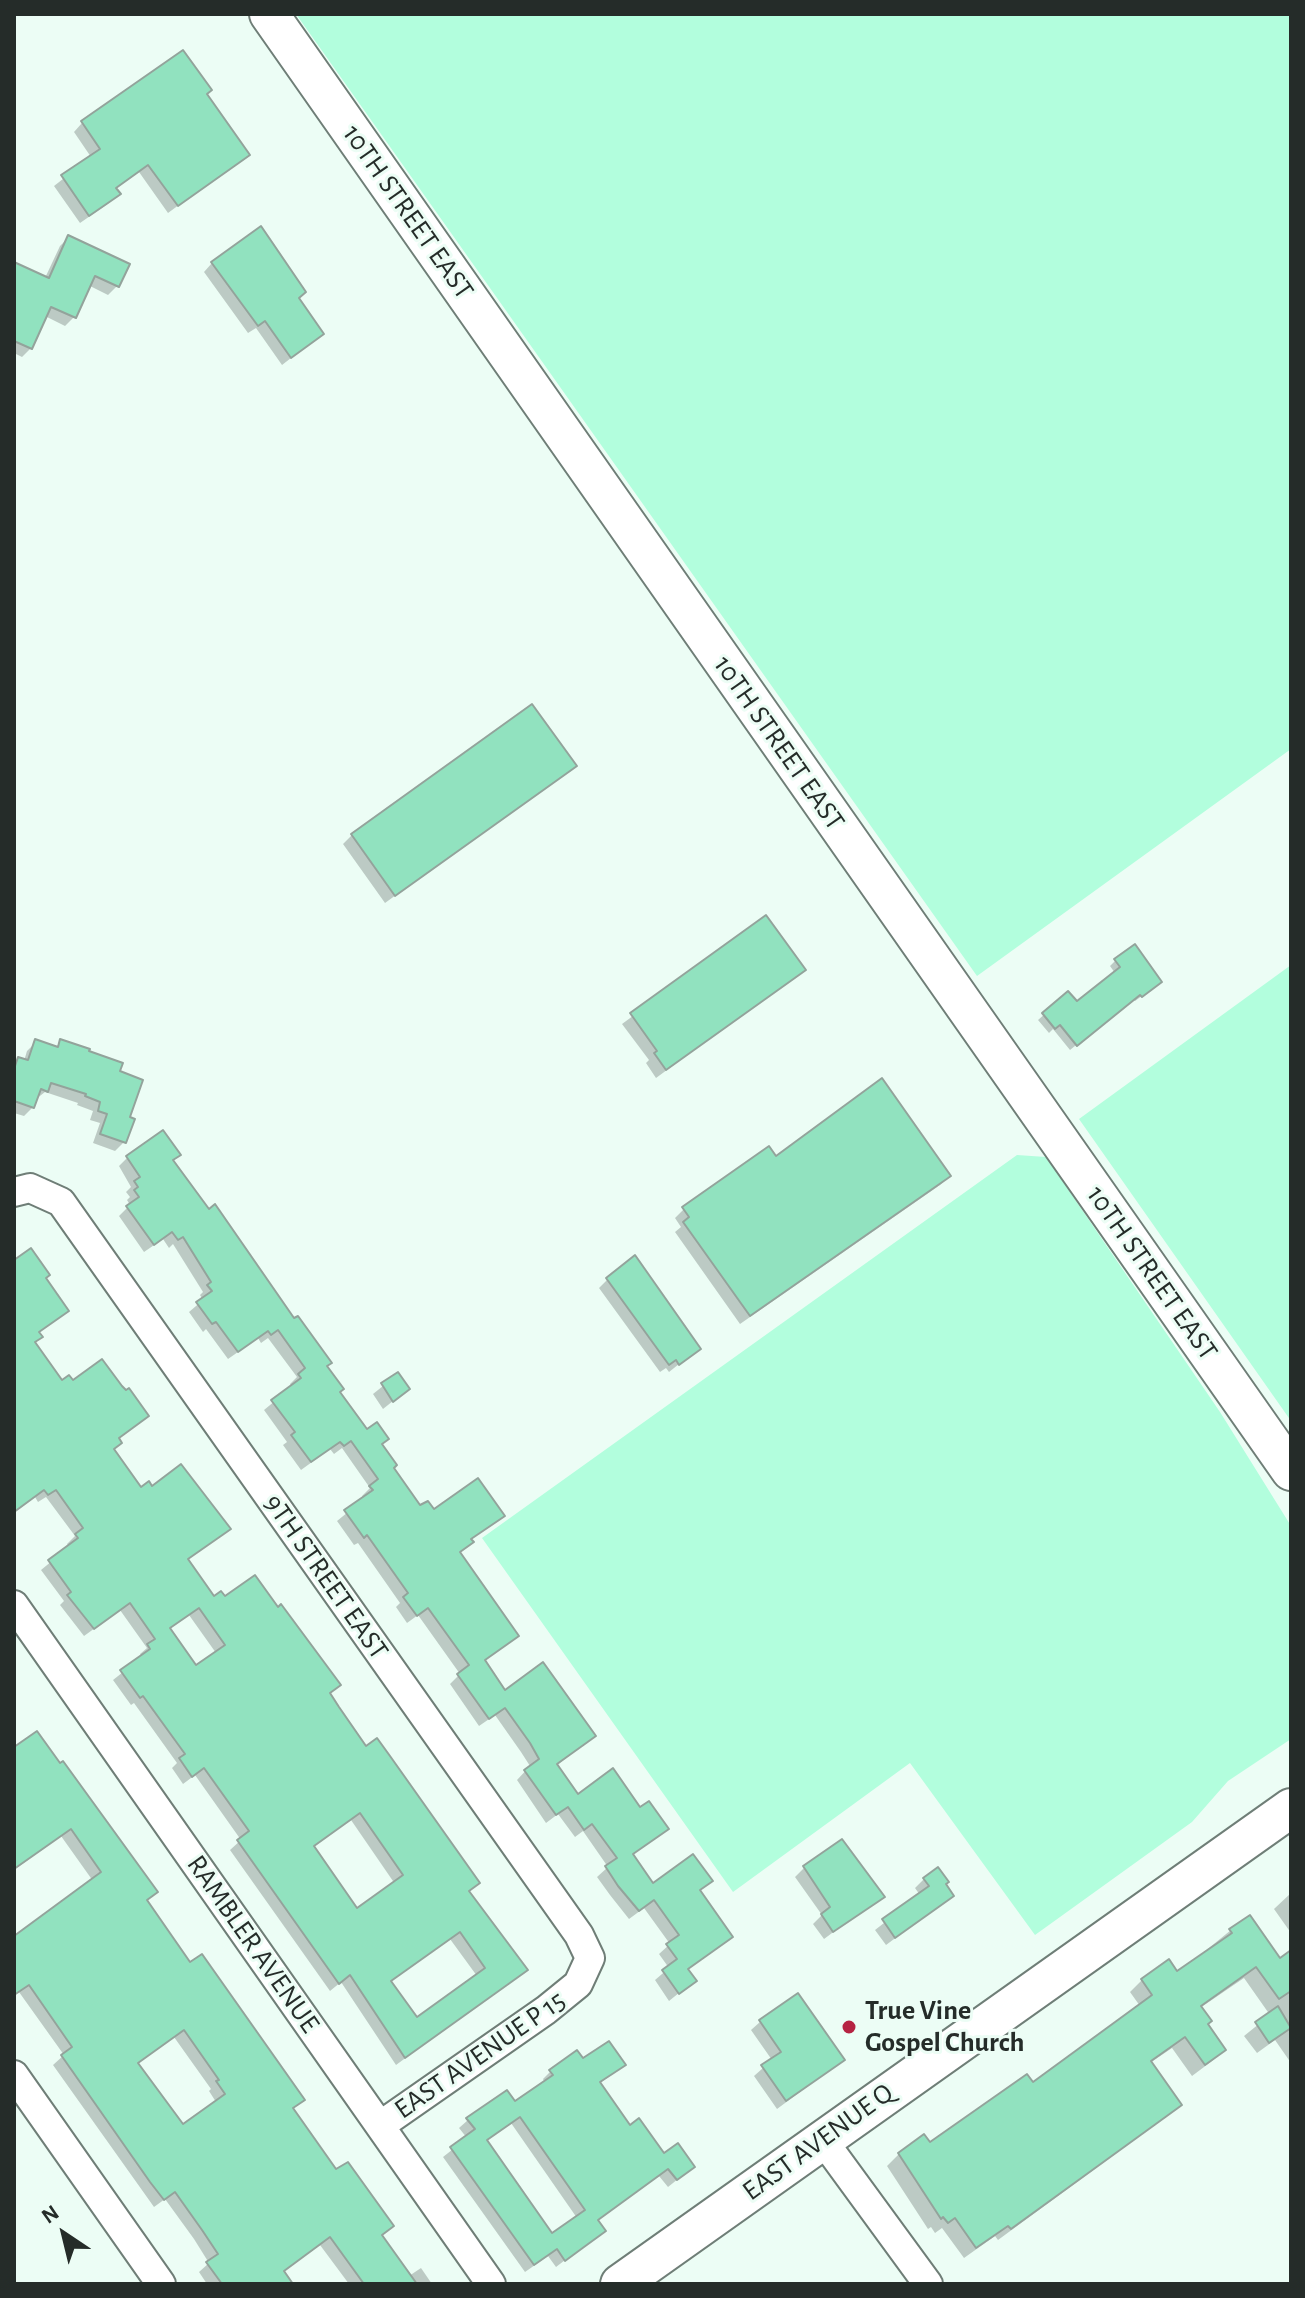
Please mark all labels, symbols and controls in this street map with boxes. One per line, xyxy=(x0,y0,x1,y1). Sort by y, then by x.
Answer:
street label: 10TH STREET EAST xyxy=(335,118,481,306)
street label: 10TH STREET EAST xyxy=(706,649,852,837)
street label: 10TH STREET EAST xyxy=(1079,1179,1225,1367)
street label: 9TH STREET EAST xyxy=(257,1488,395,1666)
street label: RAMBLER AVENUE xyxy=(179,1849,327,2039)
street label: EAST AVENUE P 15 xyxy=(388,1984,572,2126)
place label: True Vine Gospel Church xyxy=(865,1994,1024,2060)
marker: True Vine Gospel Church xyxy=(840,2018,858,2036)
street label: EAST AVENUE Q xyxy=(736,2076,900,2208)
north arrow xyxy=(24,2194,104,2274)
text: N xyxy=(38,2201,63,2228)

